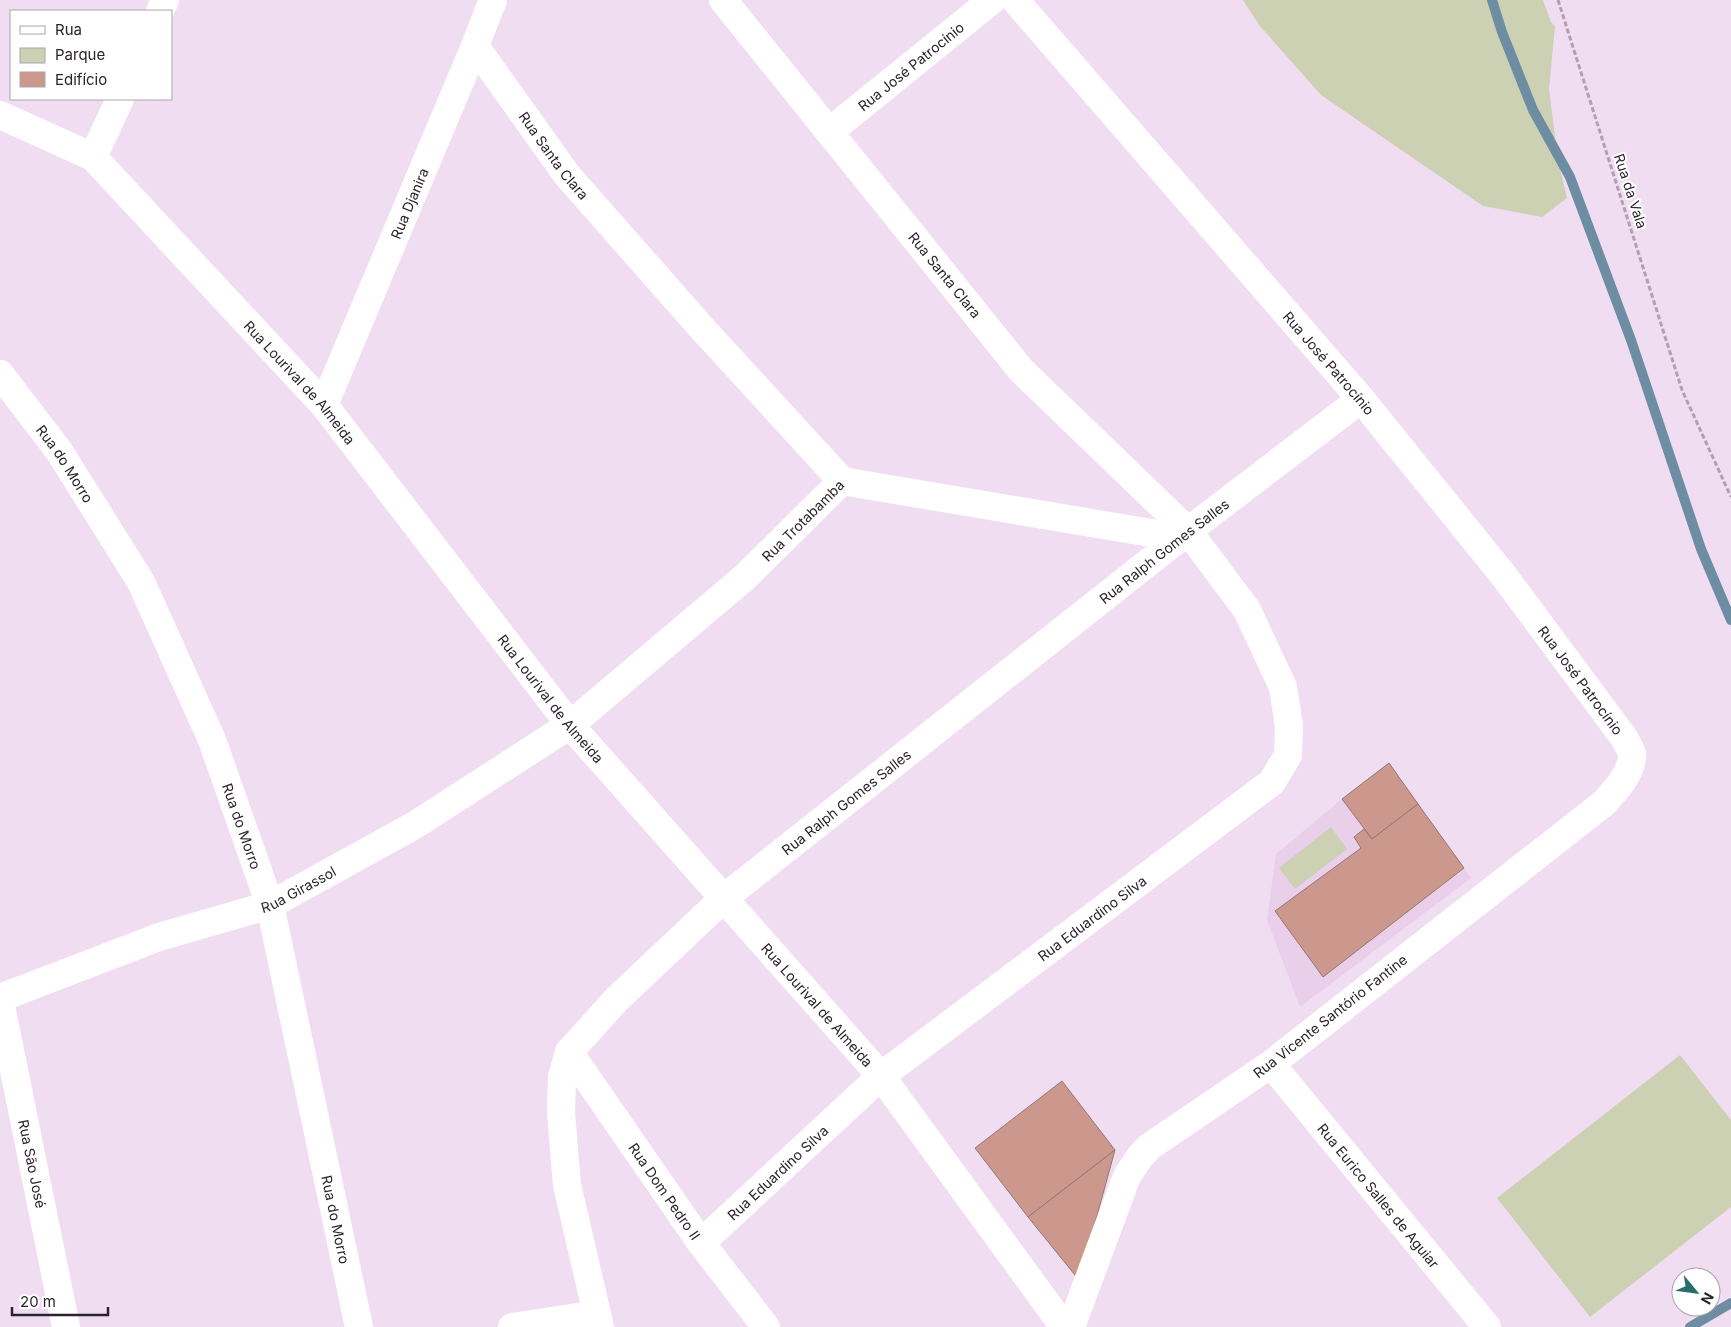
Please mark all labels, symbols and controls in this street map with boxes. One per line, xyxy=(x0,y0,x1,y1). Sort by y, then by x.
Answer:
legend xyxy=(10,10,172,100)
street label: Rua José Patrocínio xyxy=(854,18,967,114)
text: Rua xyxy=(55,20,82,39)
text: Parque xyxy=(55,45,105,64)
text: Edifício xyxy=(55,70,107,89)
street label: Rua Santa Clara xyxy=(516,108,593,203)
street label: Rua da Vala xyxy=(1611,152,1651,230)
street label: Rua Djanira xyxy=(386,165,431,241)
street label: Rua Santa Clara xyxy=(905,229,985,321)
street label: Rua José Patrocínio xyxy=(1280,307,1379,418)
street label: Rua Lourival de Almeida xyxy=(241,317,359,447)
street label: Rua do Morro xyxy=(33,421,98,506)
street label: Rua Trotabamba xyxy=(758,476,847,564)
street label: Rua Ralph Gomes Salles xyxy=(1095,495,1232,607)
street label: Rua José Patrocínio xyxy=(1535,622,1627,738)
street label: Rua Lourival de Almeida xyxy=(495,631,608,766)
street label: Rua Ralph Gomes Salles xyxy=(778,745,914,858)
street label: Rua do Morro xyxy=(219,781,265,871)
street label: Rua Girassol xyxy=(259,862,338,916)
street label: Rua Eduardino Silva xyxy=(1034,871,1149,964)
street label: Rua Lourival de Almeida xyxy=(758,939,877,1070)
street label: Rua Vicente Santório Fantine xyxy=(1250,951,1410,1081)
street label: Rua São José xyxy=(16,1118,50,1210)
street label: Rua Eurico Salles de Aguiar xyxy=(1315,1120,1443,1271)
street label: Rua Eduardino Silva xyxy=(723,1121,831,1223)
street label: Rua Dom Pedro II xyxy=(626,1139,705,1243)
street label: Rua do Morro xyxy=(319,1174,354,1265)
north arrow xyxy=(1671,1267,1721,1317)
scale bar xyxy=(12,1284,109,1316)
text: N xyxy=(1698,1290,1718,1307)
text: 20 m xyxy=(20,1292,56,1311)

